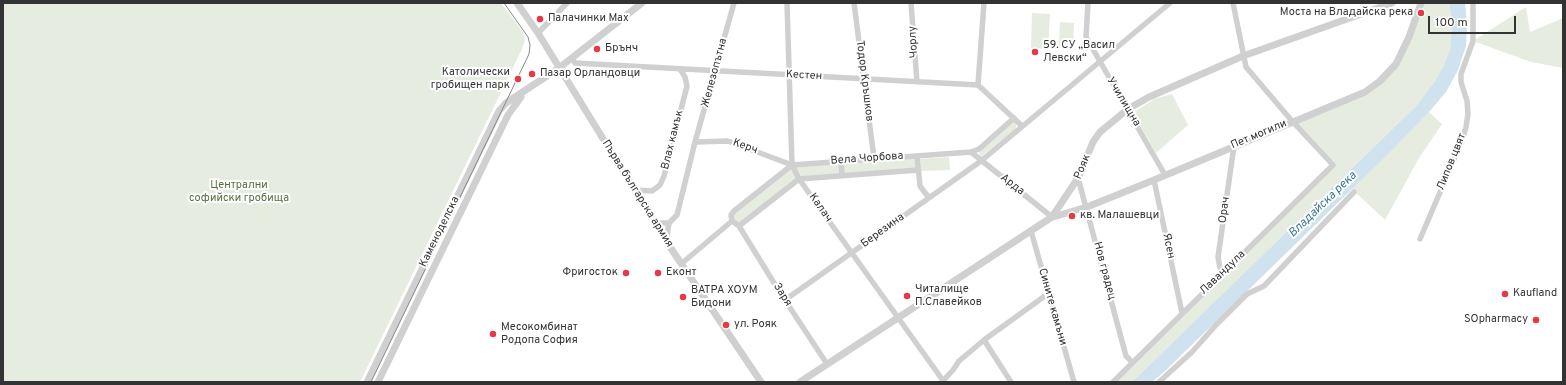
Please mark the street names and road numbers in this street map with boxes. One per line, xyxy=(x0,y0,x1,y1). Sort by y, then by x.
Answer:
street label: Чорлу xyxy=(906,25,922,59)
street label: Железопътна xyxy=(699,37,731,109)
street label: Тодор Кръшков xyxy=(852,40,876,122)
street label: Кестен xyxy=(786,68,822,84)
street label: Училищна xyxy=(1103,75,1143,129)
street label: Влах камък xyxy=(659,109,687,171)
street label: Пет могили xyxy=(1229,117,1289,153)
street label: Липов цвят xyxy=(1435,131,1469,193)
street label: Керч xyxy=(731,136,759,158)
street label: Първа българска армия xyxy=(598,138,676,250)
street label: Вела Чорбова xyxy=(830,150,904,168)
street label: Рояк xyxy=(1072,153,1094,181)
street label: Арда xyxy=(997,172,1027,198)
street label: Калач xyxy=(805,191,835,225)
street label: Каменоделска xyxy=(417,195,463,269)
street label: Орач xyxy=(1217,196,1233,224)
street label: Березина xyxy=(859,211,907,251)
street label: Ясен xyxy=(1159,232,1177,260)
street label: Нов градец xyxy=(1090,240,1118,302)
street label: Лавандула xyxy=(1197,248,1249,298)
street label: Сините камъни xyxy=(1035,267,1069,347)
street label: Заря xyxy=(770,281,794,309)

